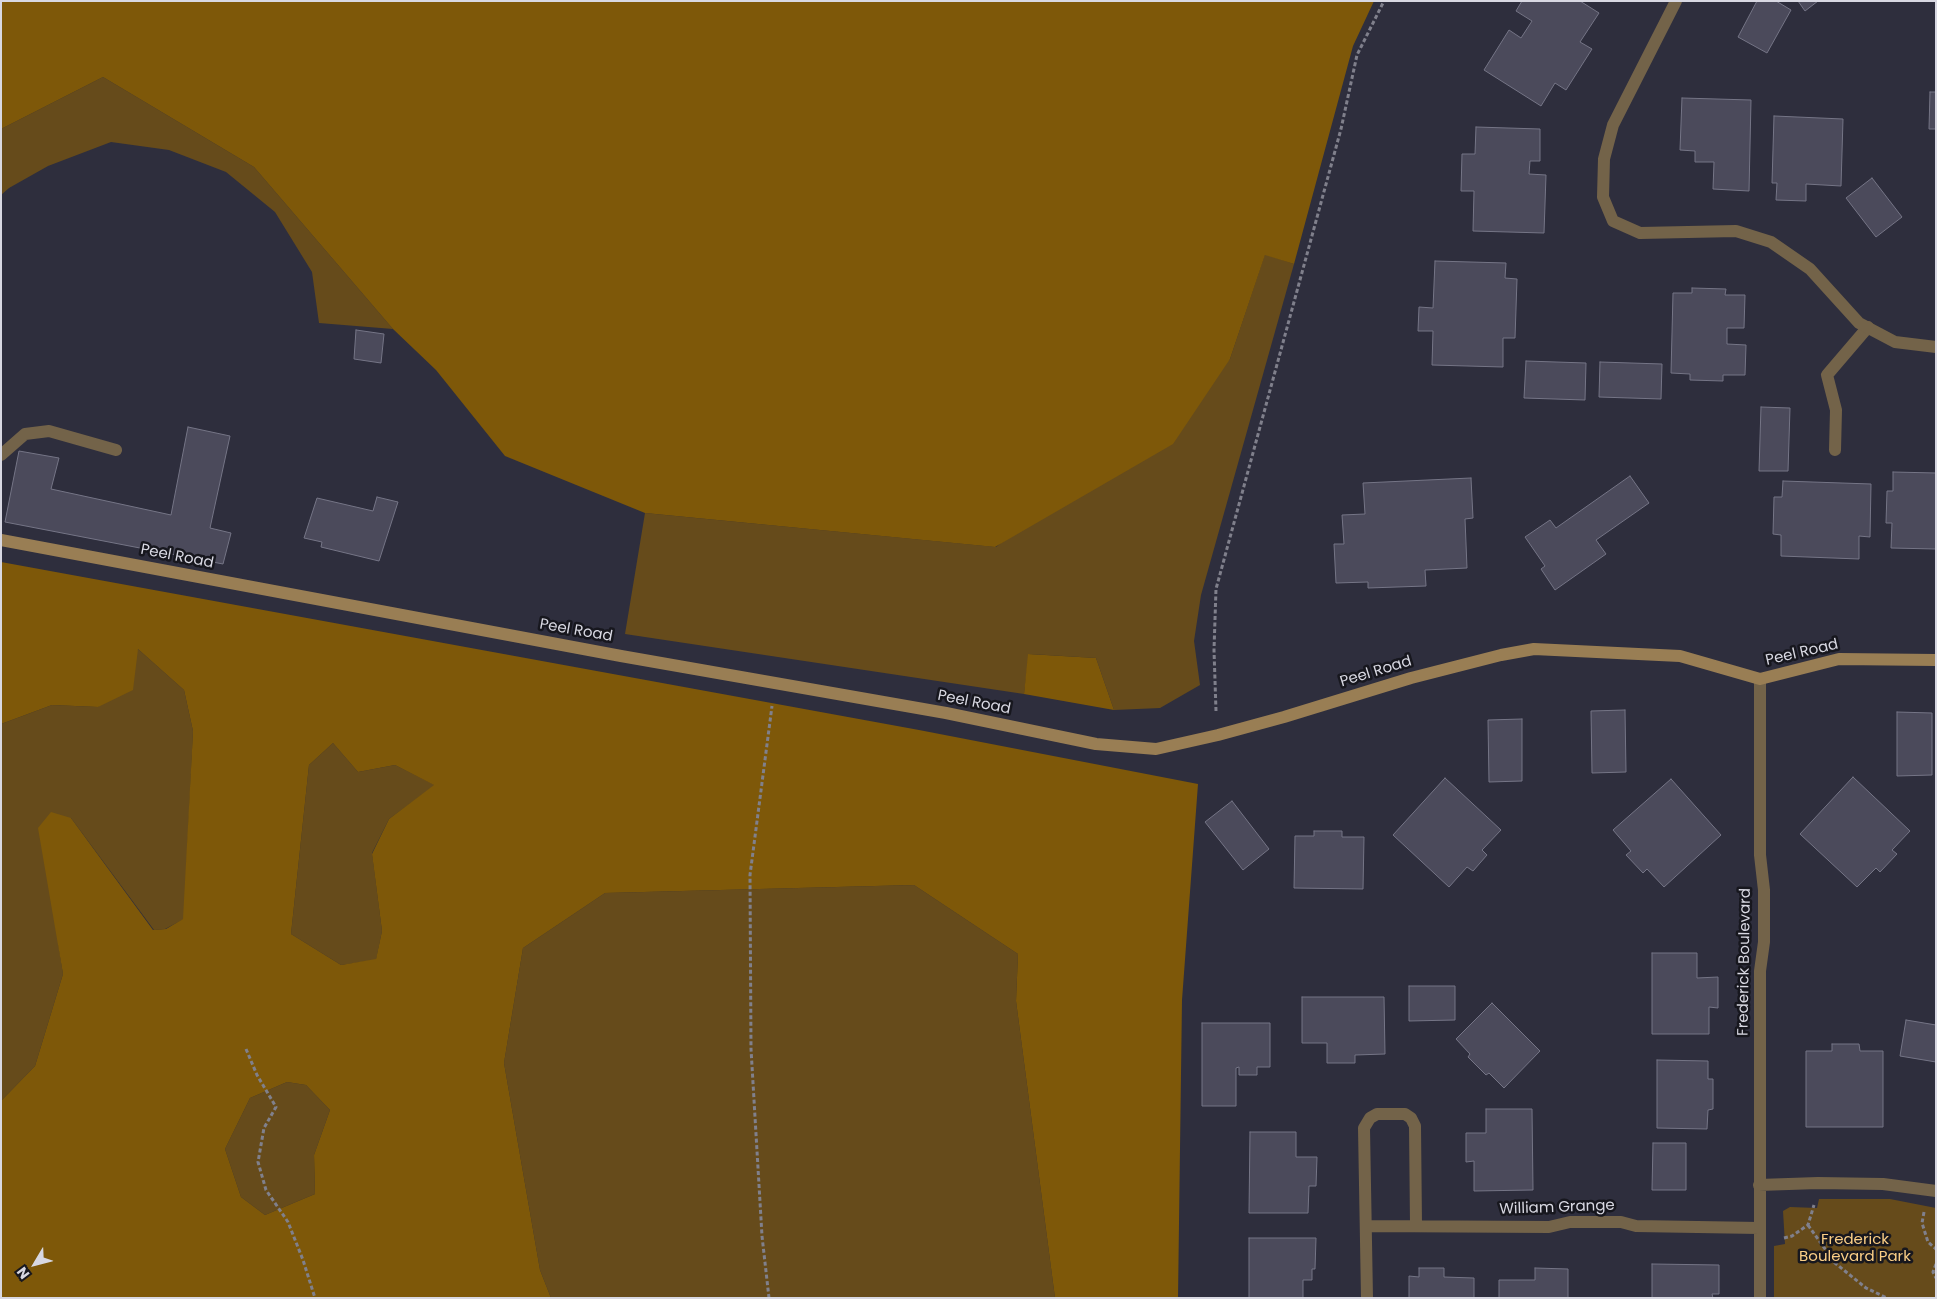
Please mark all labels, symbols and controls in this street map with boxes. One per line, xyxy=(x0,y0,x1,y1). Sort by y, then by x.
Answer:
street label: Peel Road xyxy=(139,541,215,573)
street label: Peel Road xyxy=(538,616,614,646)
street label: Peel Road xyxy=(1764,636,1840,670)
street label: Peel Road xyxy=(1338,653,1414,691)
street label: Peel Road xyxy=(936,687,1012,719)
street label: Frederick Boulevard xyxy=(1735,888,1755,1036)
street label: William Grange xyxy=(1499,1197,1615,1219)
park label: Frederick Boulevard Park xyxy=(1799,1231,1911,1266)
north arrow xyxy=(10,1239,60,1289)
text: N xyxy=(12,1263,34,1283)

